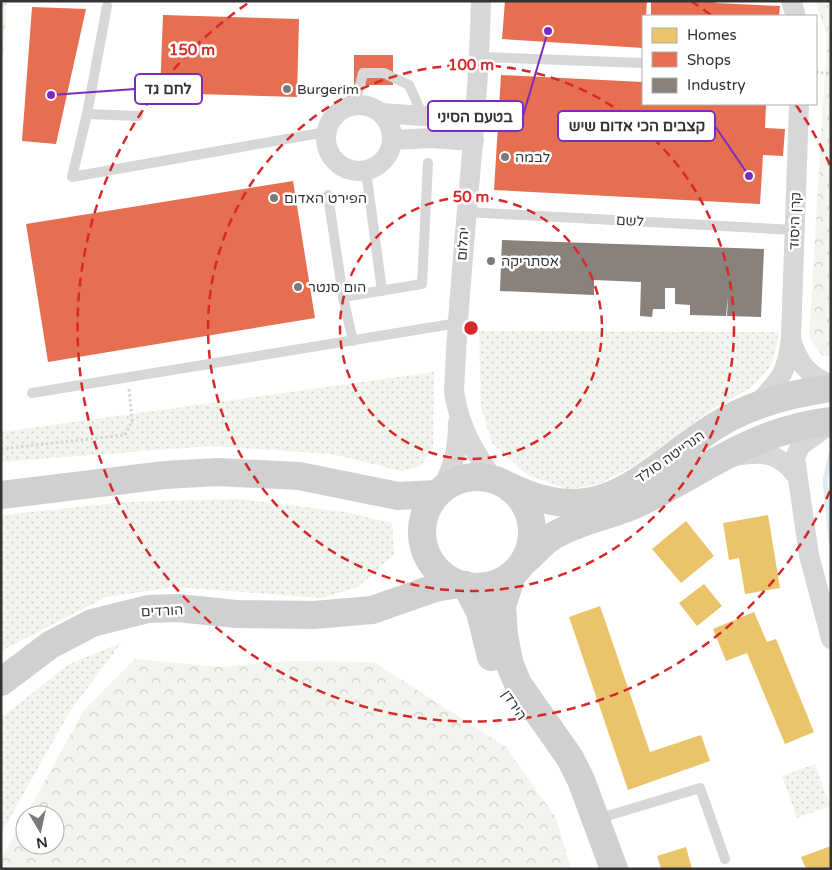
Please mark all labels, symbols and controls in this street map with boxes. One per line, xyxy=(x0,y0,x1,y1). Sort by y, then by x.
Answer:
legend xyxy=(642,15,817,105)
text: Homes xyxy=(687,26,737,44)
text: 150 m xyxy=(169,41,215,59)
text: Shops xyxy=(687,51,731,69)
text: 100 m xyxy=(448,56,494,74)
callout: לחם גד xyxy=(135,74,202,104)
text: Industry xyxy=(687,76,746,94)
text: לחם גד xyxy=(144,80,192,98)
place label: Burgerim xyxy=(297,81,359,98)
marker: Burgerim xyxy=(281,83,293,95)
callout: בטעם הסיני xyxy=(428,101,523,131)
text: בטעם הסיני xyxy=(437,108,513,126)
callout: קצבים הכי אדום שיש xyxy=(558,111,715,141)
text: קצבים הכי אדום שיש xyxy=(569,117,705,135)
place label: לבמה xyxy=(515,149,550,166)
marker: לבמה xyxy=(499,151,511,163)
text: 50 m xyxy=(453,188,489,206)
place label: הפירט האדום xyxy=(284,190,367,207)
marker: הפירט האדום xyxy=(268,192,280,204)
street label: קרן היסוד xyxy=(785,192,805,250)
street label: לשם xyxy=(616,212,644,230)
street label: יהלום xyxy=(453,227,473,261)
place label: אסתריקה xyxy=(501,253,559,270)
marker: אסתריקה xyxy=(485,255,497,267)
place label: הום סנטר xyxy=(308,279,366,296)
marker: הום סנטר xyxy=(292,281,304,293)
centre of rings xyxy=(462,319,480,337)
street label: הנרייטה סולד xyxy=(632,427,708,487)
street label: הורדים xyxy=(140,601,184,621)
street label: הירדן xyxy=(498,687,530,723)
north arrow xyxy=(15,805,65,855)
text: N xyxy=(35,833,49,852)

